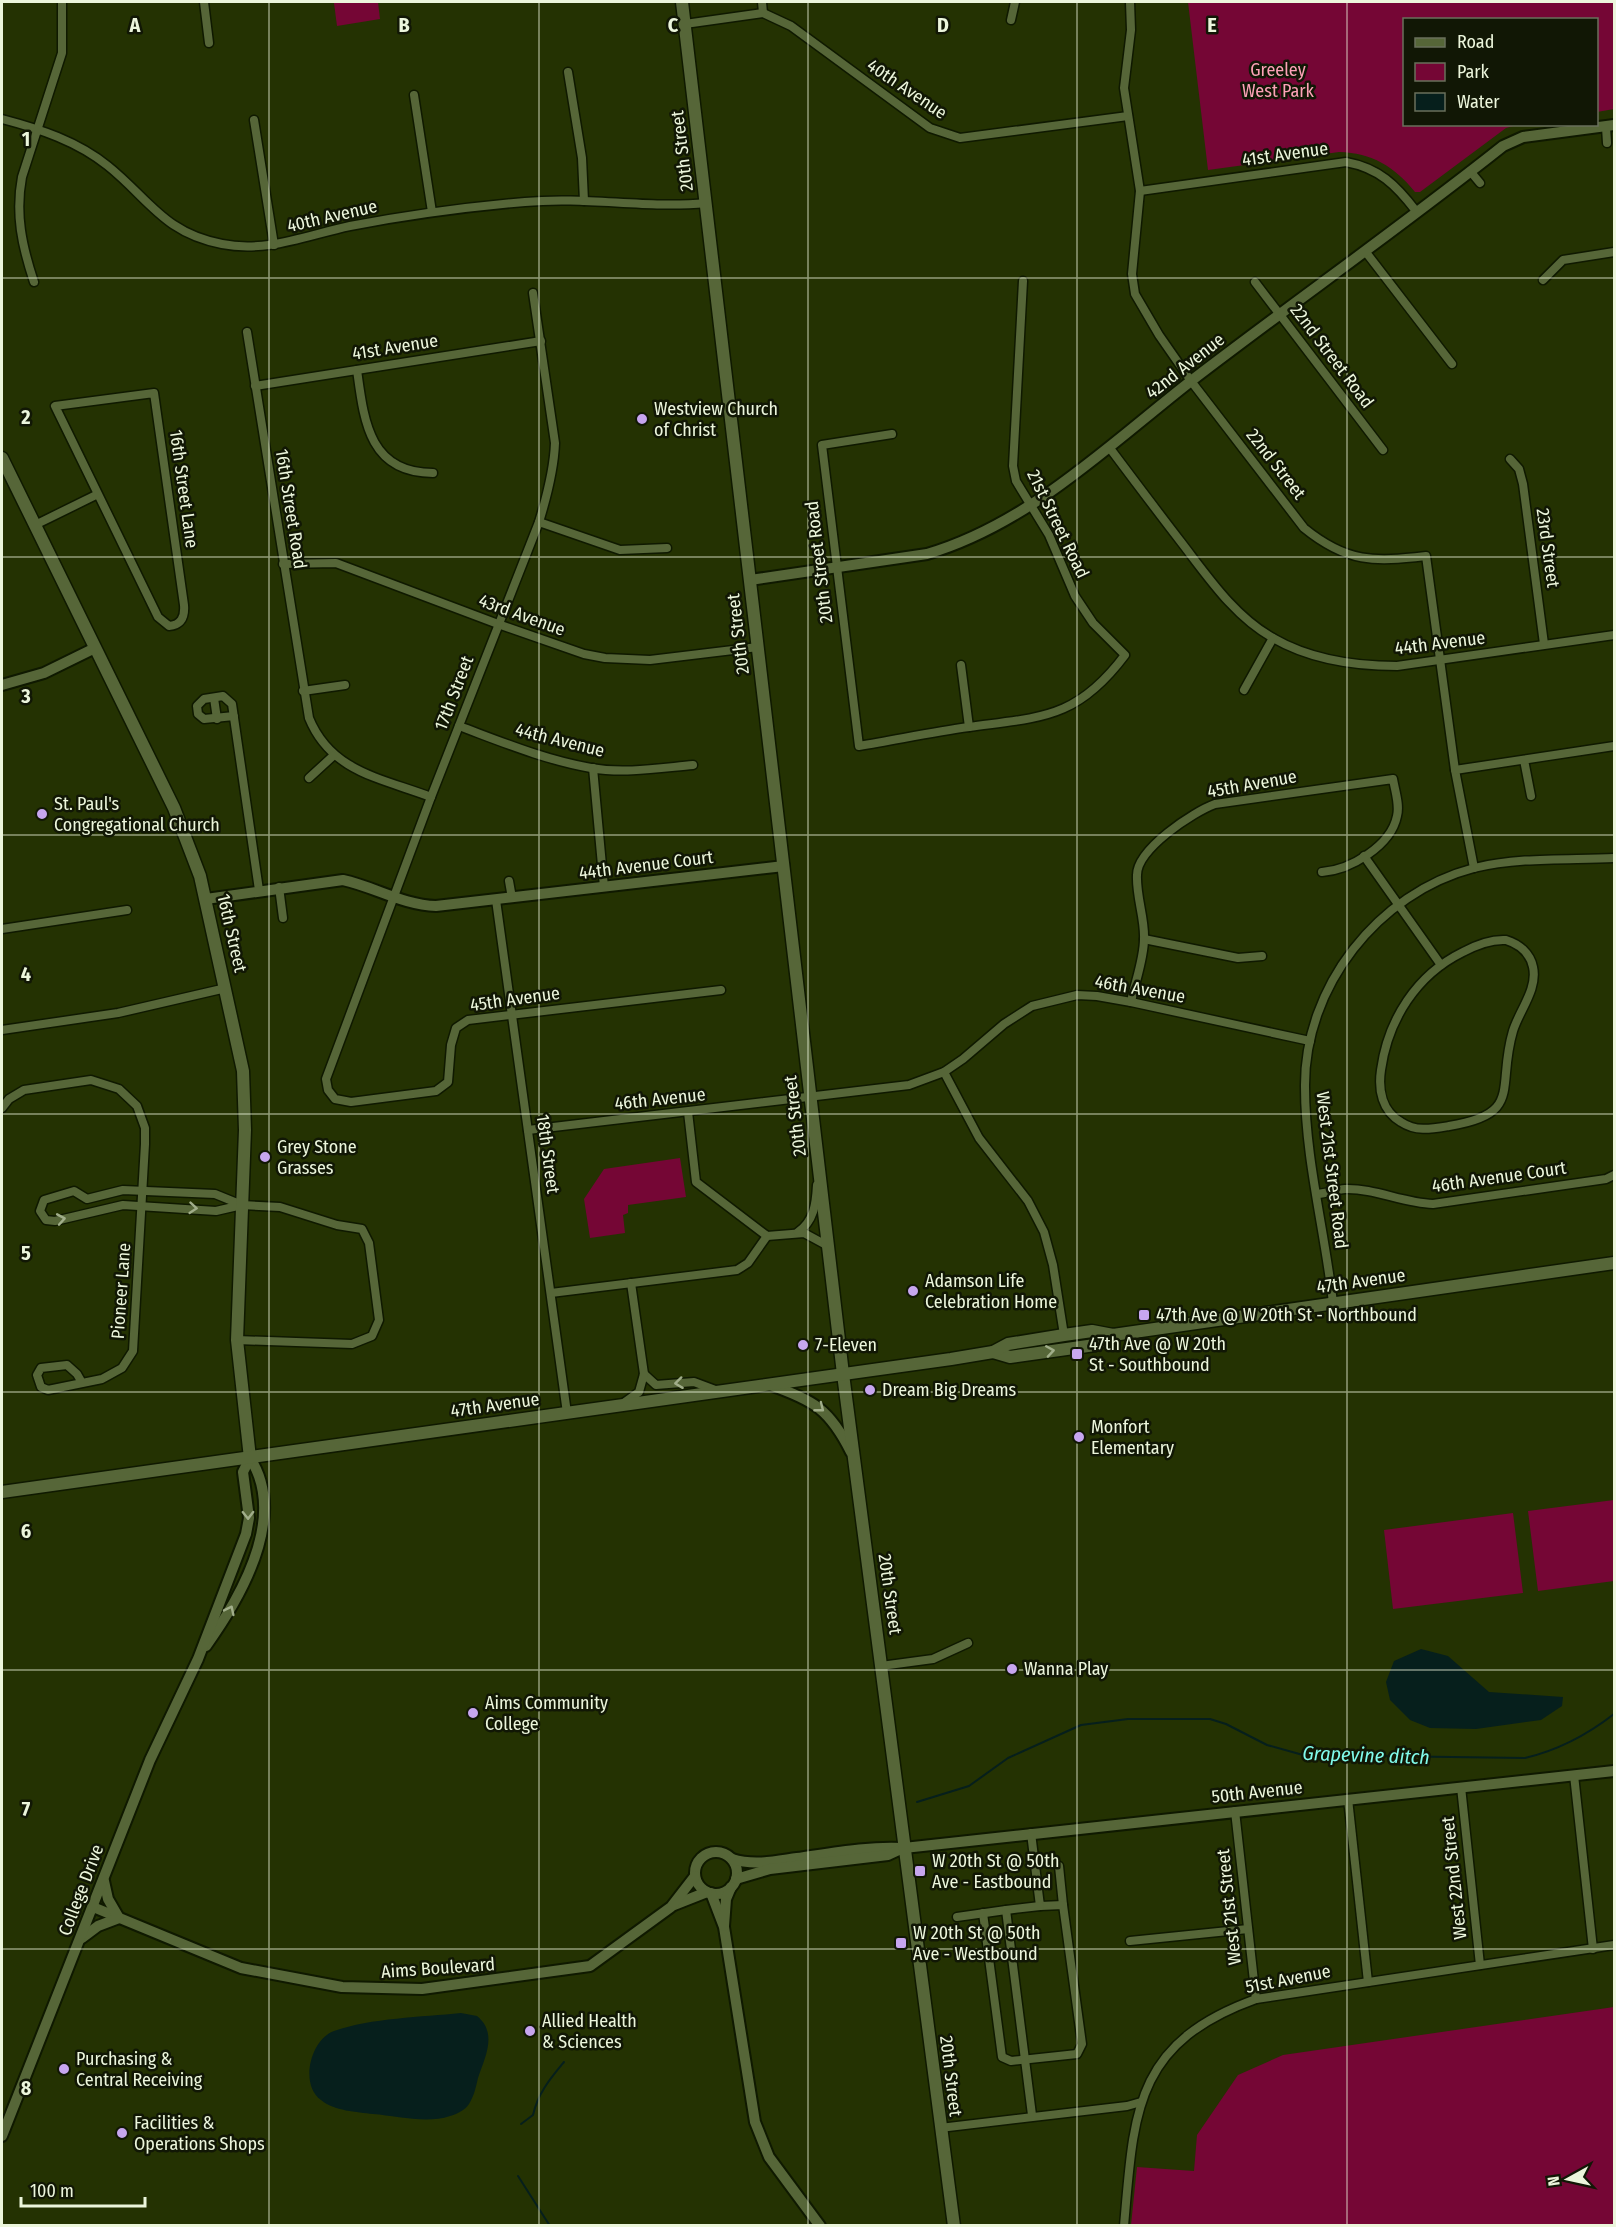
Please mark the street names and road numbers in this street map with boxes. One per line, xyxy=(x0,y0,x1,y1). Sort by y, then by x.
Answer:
street label: 40th Avenue xyxy=(863,54,951,124)
street label: 20th Street xyxy=(666,109,698,193)
street label: 41st Avenue xyxy=(1241,137,1330,171)
street label: 40th Avenue xyxy=(285,195,379,237)
street label: 22nd Street Road xyxy=(1286,299,1378,413)
street label: 42nd Avenue xyxy=(1141,328,1229,404)
street label: 41st Avenue xyxy=(350,329,440,365)
street label: 22nd Street xyxy=(1242,424,1310,504)
street label: 16th Street Lane xyxy=(165,429,203,550)
street label: 16th Street Road xyxy=(271,447,311,571)
street label: 21st Street Road xyxy=(1022,466,1094,582)
street label: 20th Street Road xyxy=(801,500,837,624)
street label: 23rd Street xyxy=(1532,507,1564,589)
street label: 43rd Avenue xyxy=(476,589,568,641)
street label: 20th Street xyxy=(722,592,754,676)
street label: 44th Avenue xyxy=(1393,627,1487,659)
street label: 17th Street xyxy=(430,652,478,733)
street label: 44th Avenue xyxy=(513,718,607,762)
street label: 45th Avenue xyxy=(1206,765,1299,803)
street label: 44th Avenue Court xyxy=(578,846,715,884)
street label: 16th Street xyxy=(212,892,252,974)
street label: 46th Avenue xyxy=(1093,970,1187,1008)
street label: 45th Avenue xyxy=(469,982,561,1016)
street label: 20th Street xyxy=(779,1074,811,1158)
street label: 46th Avenue xyxy=(613,1083,707,1115)
street label: West 21st Street Road xyxy=(1311,1090,1353,1250)
street label: 18th Street xyxy=(532,1113,564,1195)
street label: 46th Avenue Court xyxy=(1430,1157,1568,1197)
street label: Pioneer Lane xyxy=(107,1242,135,1340)
street label: 47th Avenue xyxy=(1315,1264,1407,1298)
street label: 47th Avenue xyxy=(449,1388,541,1422)
street label: 20th Street xyxy=(873,1552,907,1636)
street label: 50th Avenue xyxy=(1210,1776,1304,1808)
street label: West 22nd Street xyxy=(1437,1815,1471,1941)
street label: College Drive xyxy=(54,1841,109,1939)
street label: West 21st Street xyxy=(1212,1848,1246,1966)
street label: Aims Boulevard xyxy=(380,1953,496,1983)
street label: 51st Avenue xyxy=(1244,1960,1333,1998)
street label: 20th Street xyxy=(935,2034,967,2118)

